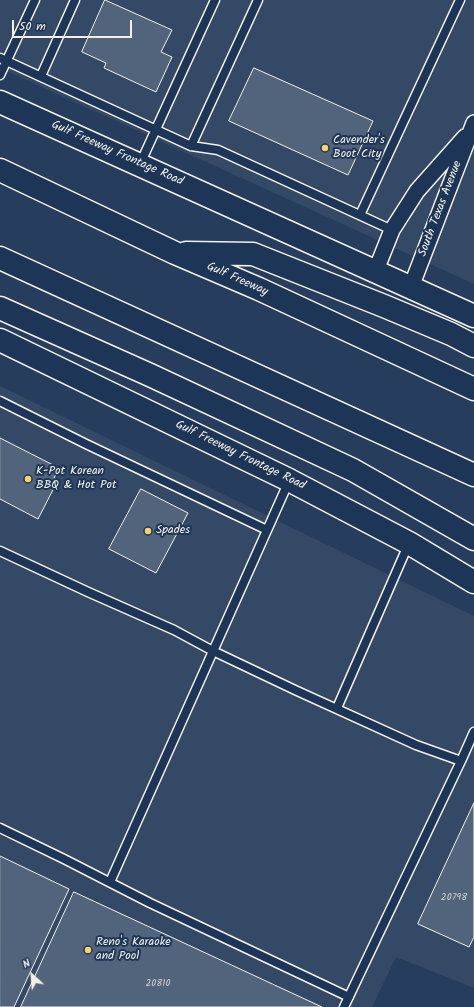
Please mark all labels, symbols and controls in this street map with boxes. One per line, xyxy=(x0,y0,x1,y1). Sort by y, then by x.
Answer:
scale bar xyxy=(14,12,134,38)
text: 50 m xyxy=(19,17,46,36)
street label: Gulf Freeway Frontage Road xyxy=(49,118,185,190)
place label: Cavender's Boot City xyxy=(333,134,385,162)
marker: Cavender's Boot City xyxy=(320,143,330,153)
street label: South Texas Avenue xyxy=(416,159,466,259)
street label: Gulf Freeway xyxy=(204,260,270,300)
street label: Gulf Freeway Frontage Road xyxy=(173,418,307,494)
place label: K-Pot Korean BBQ & Hot Pot xyxy=(36,465,117,493)
marker: K-Pot Korean BBQ & Hot Pot xyxy=(23,474,33,484)
place label: Spades xyxy=(156,524,190,538)
marker: Spades xyxy=(143,526,153,536)
house number: 20798 xyxy=(441,892,467,904)
place label: Reno's Karaoke and Pool xyxy=(96,936,171,964)
marker: Reno's Karaoke and Pool xyxy=(83,945,93,955)
north arrow xyxy=(12,955,52,995)
text: N xyxy=(20,955,34,974)
house number: 20810 xyxy=(146,978,170,990)

